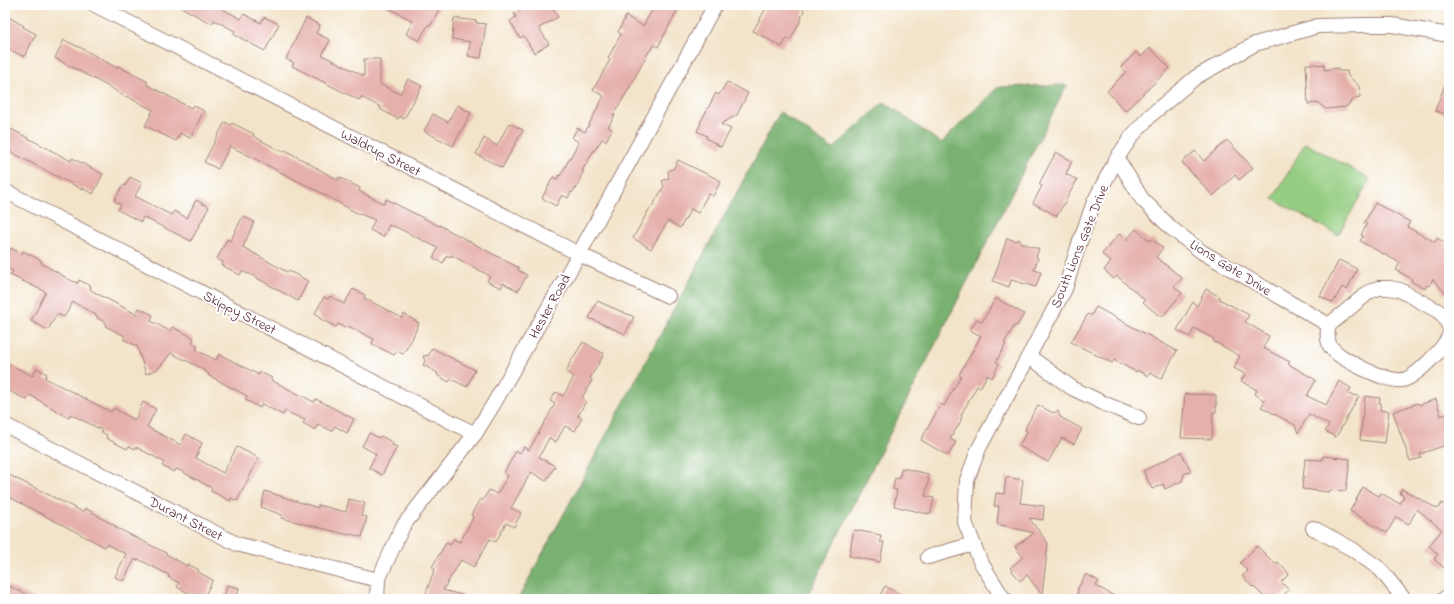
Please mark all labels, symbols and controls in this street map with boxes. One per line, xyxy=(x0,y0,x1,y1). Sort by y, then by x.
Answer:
street label: Waldrup Street xyxy=(337,124,424,183)
street label: South Lions Gate Drive xyxy=(1046,181,1115,312)
street label: Lions Gate Drive xyxy=(1185,235,1276,302)
street label: Hester Road xyxy=(524,271,577,343)
street label: Skippy Street xyxy=(199,286,280,342)
street label: Durant Street xyxy=(144,491,226,547)

